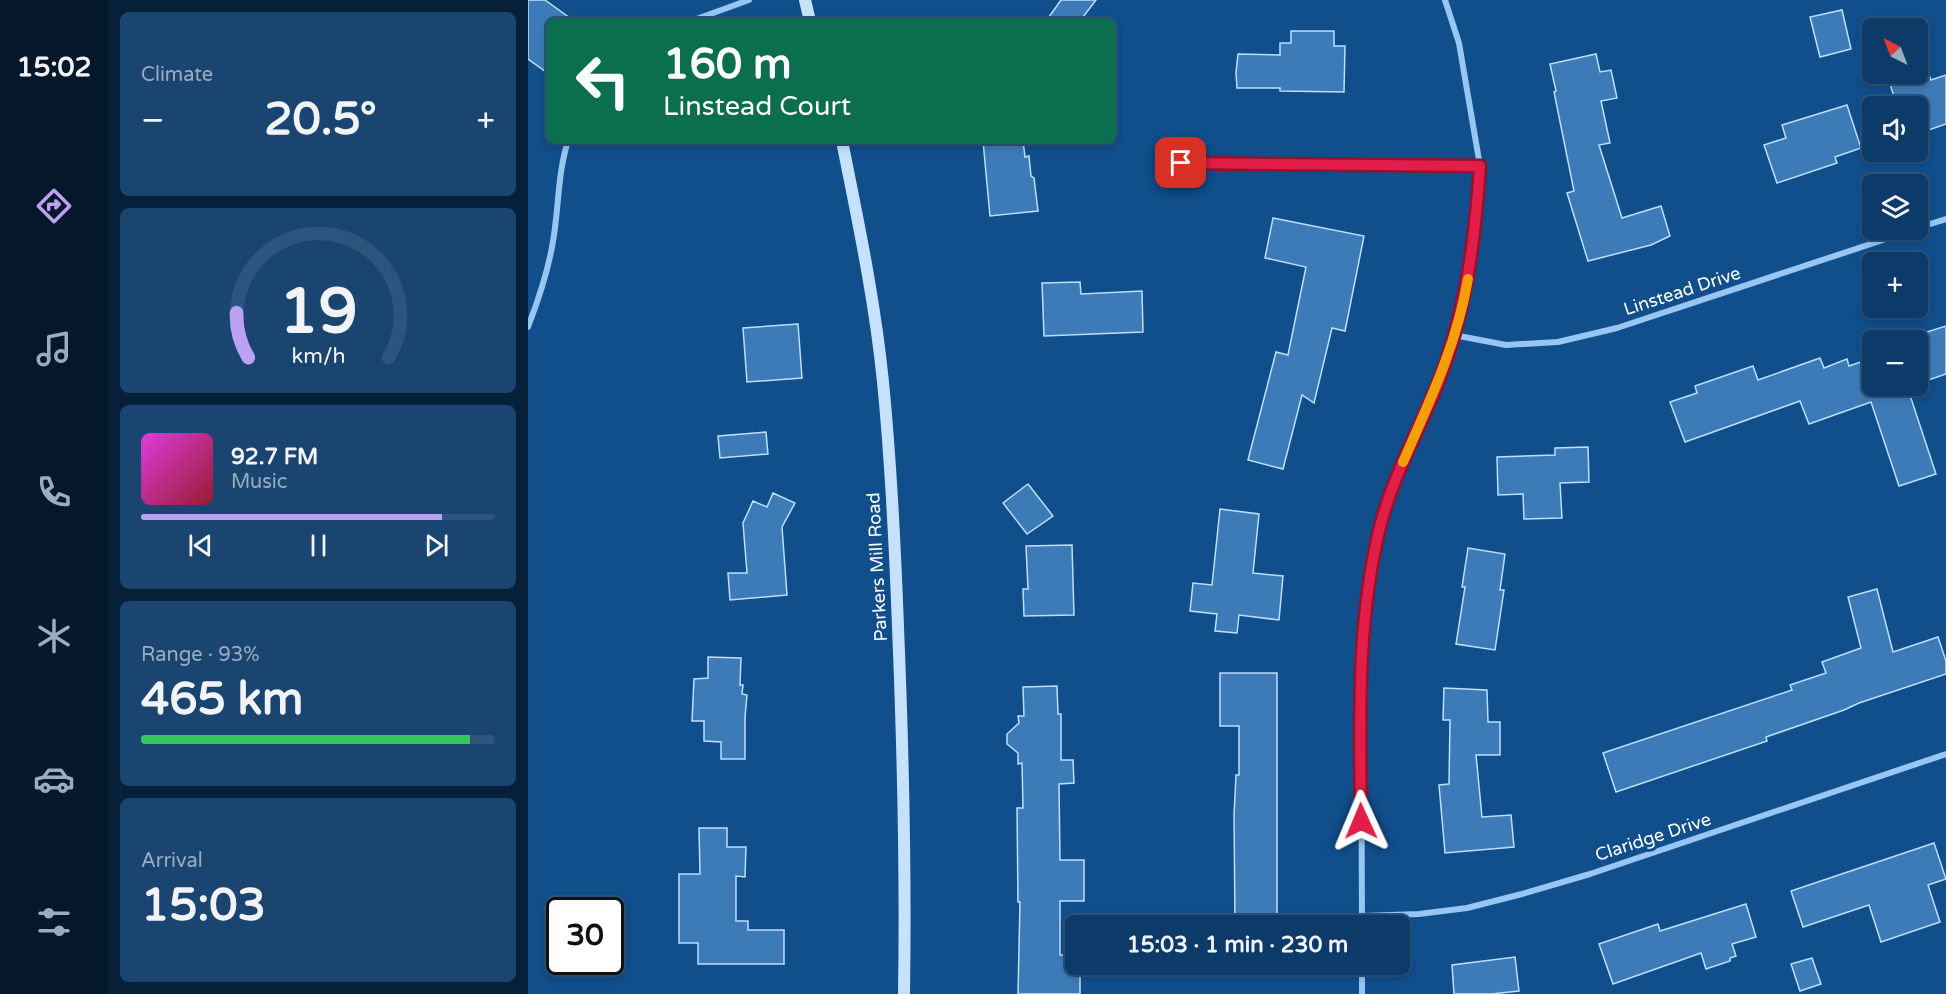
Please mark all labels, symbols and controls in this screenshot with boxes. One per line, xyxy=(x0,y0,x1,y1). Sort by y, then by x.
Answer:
north arrow xyxy=(1862,18,1928,84)
map controls xyxy=(1862,18,1928,396)
text: 160 m xyxy=(663,39,792,90)
icon: left xyxy=(564,42,642,120)
text: 15:02 xyxy=(17,51,91,84)
text: Climate xyxy=(141,63,213,87)
text: Linstead Court xyxy=(663,90,851,123)
text: 20.5° xyxy=(264,93,377,147)
button: sound xyxy=(1862,96,1928,162)
text: − xyxy=(141,101,165,140)
text: + xyxy=(476,101,495,140)
pin xyxy=(1155,137,1206,188)
icon: arrive xyxy=(1164,146,1197,179)
button: layers xyxy=(1862,174,1928,240)
icon: directions xyxy=(33,185,75,227)
button: + xyxy=(1862,252,1928,318)
street label: Linstead Drive xyxy=(1621,262,1743,320)
text: 19 xyxy=(279,275,357,350)
icon: music xyxy=(33,328,75,370)
button: − xyxy=(1862,330,1928,396)
text: km/h xyxy=(291,343,345,369)
text: 92.7 FM xyxy=(231,444,318,470)
text: Music xyxy=(231,470,287,494)
icon: phone xyxy=(33,471,75,513)
street label: Parkers Mill Road xyxy=(862,492,892,642)
icon: previous xyxy=(184,529,217,562)
icon: pause xyxy=(302,529,335,562)
icon: next xyxy=(420,529,453,562)
icon: climate xyxy=(33,615,75,657)
text: Range · 93% xyxy=(141,643,260,667)
text: 465 km xyxy=(141,673,303,727)
icon: car xyxy=(33,758,75,800)
position arrow xyxy=(1329,789,1393,853)
street label: Claridge Drive xyxy=(1592,808,1714,866)
text: Arrival xyxy=(141,849,203,873)
text: 15:03 xyxy=(141,879,266,933)
speed limit sign: 30 xyxy=(546,897,624,975)
icon: filters xyxy=(33,901,75,943)
text: 15:03 · 1 min · 230 m xyxy=(1127,932,1348,958)

